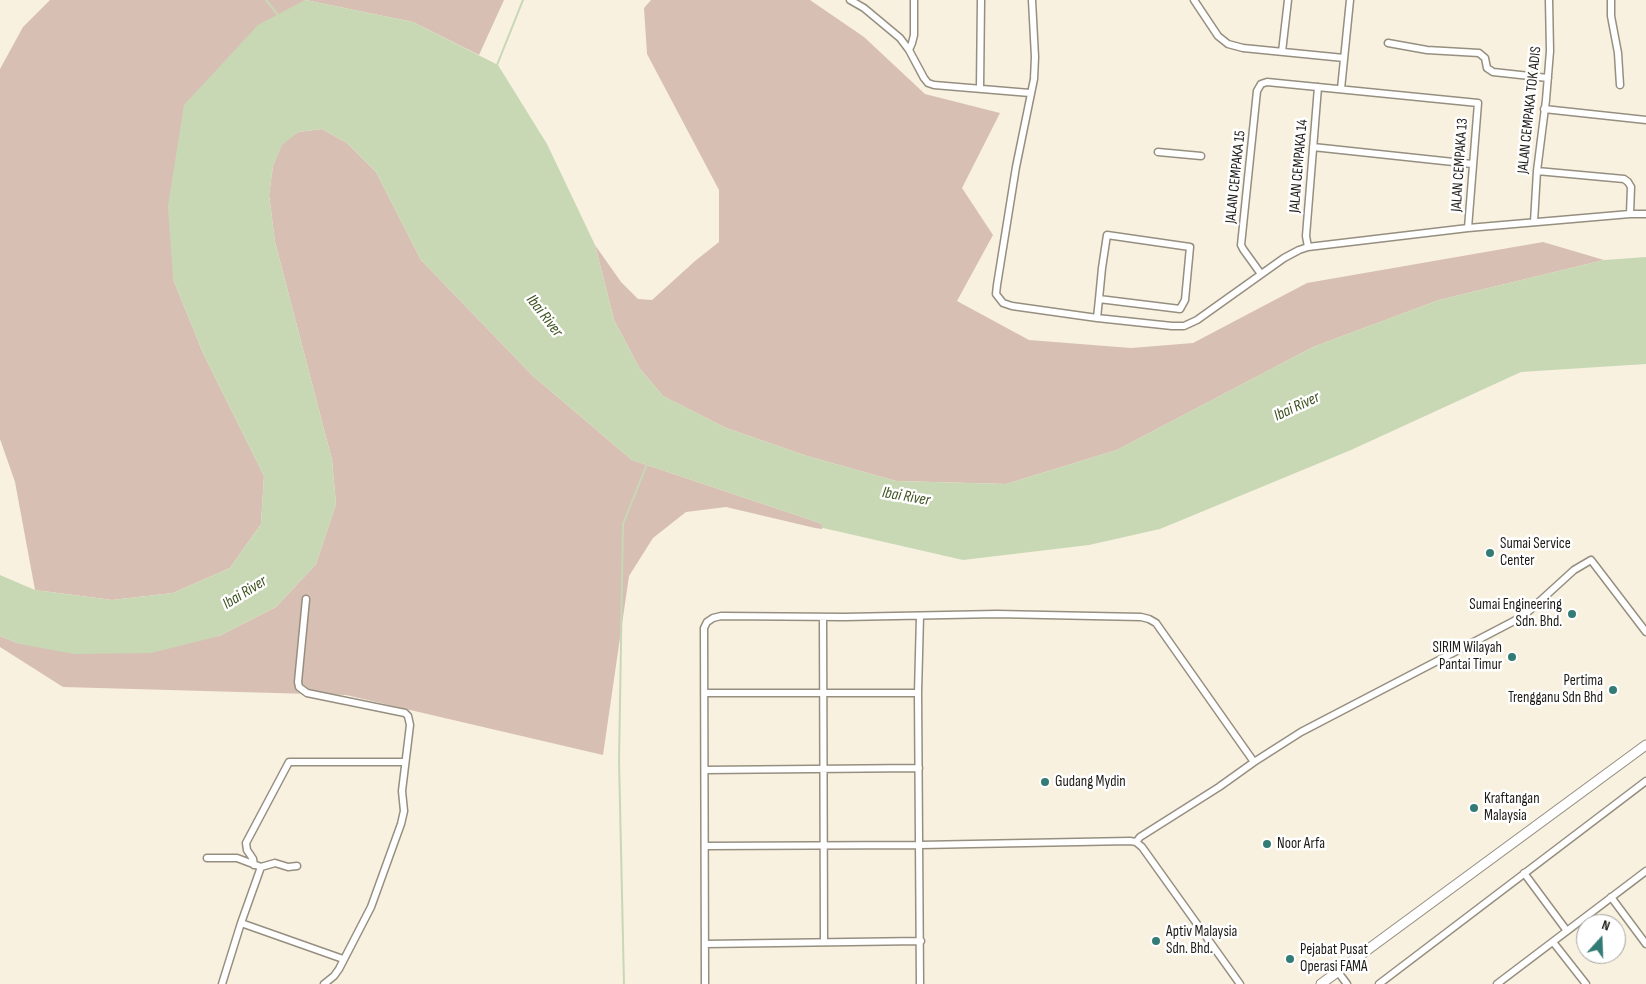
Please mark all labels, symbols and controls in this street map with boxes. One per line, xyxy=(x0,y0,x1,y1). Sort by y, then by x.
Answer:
street label: JALAN CEMPAKA TOK ADIS xyxy=(1514,46,1546,174)
street label: JALAN CEMPAKA 13 xyxy=(1448,118,1472,212)
street label: JALAN CEMPAKA 14 xyxy=(1286,119,1312,213)
street label: JALAN CEMPAKA 15 xyxy=(1222,130,1250,224)
water label: Ibai River xyxy=(522,291,566,341)
water label: Ibai River xyxy=(1271,388,1323,426)
water label: Ibai River xyxy=(881,483,931,511)
place label: Sumai Service Center xyxy=(1500,535,1571,570)
marker: Sumai Service Center xyxy=(1484,547,1496,559)
water label: Ibai River xyxy=(219,572,271,614)
place label: Sumai Engineering Sdn. Bhd. xyxy=(1469,596,1562,631)
marker: Sumai Engineering Sdn. Bhd. xyxy=(1566,608,1578,620)
place label: SIRIM Wilayah Pantai Timur xyxy=(1433,639,1502,674)
marker: SIRIM Wilayah Pantai Timur xyxy=(1506,651,1518,663)
place label: Pertima Trengganu Sdn Bhd xyxy=(1508,672,1603,707)
marker: Pertima Trengganu Sdn Bhd xyxy=(1607,684,1619,696)
place label: Gudang Mydin xyxy=(1055,773,1126,791)
marker: Gudang Mydin xyxy=(1039,776,1051,788)
place label: Kraftangan Malaysia xyxy=(1484,790,1540,825)
marker: Kraftangan Malaysia xyxy=(1468,802,1480,814)
place label: Noor Arfa xyxy=(1277,835,1325,853)
marker: Noor Arfa xyxy=(1261,838,1273,850)
north arrow xyxy=(1576,914,1626,964)
text: N xyxy=(1600,916,1612,935)
place label: Aptiv Malaysia Sdn. Bhd. xyxy=(1166,923,1237,958)
marker: Aptiv Malaysia Sdn. Bhd. xyxy=(1150,935,1162,947)
place label: Pejabat Pusat Operasi FAMA xyxy=(1300,941,1368,976)
marker: Pejabat Pusat Operasi FAMA xyxy=(1284,953,1296,965)

